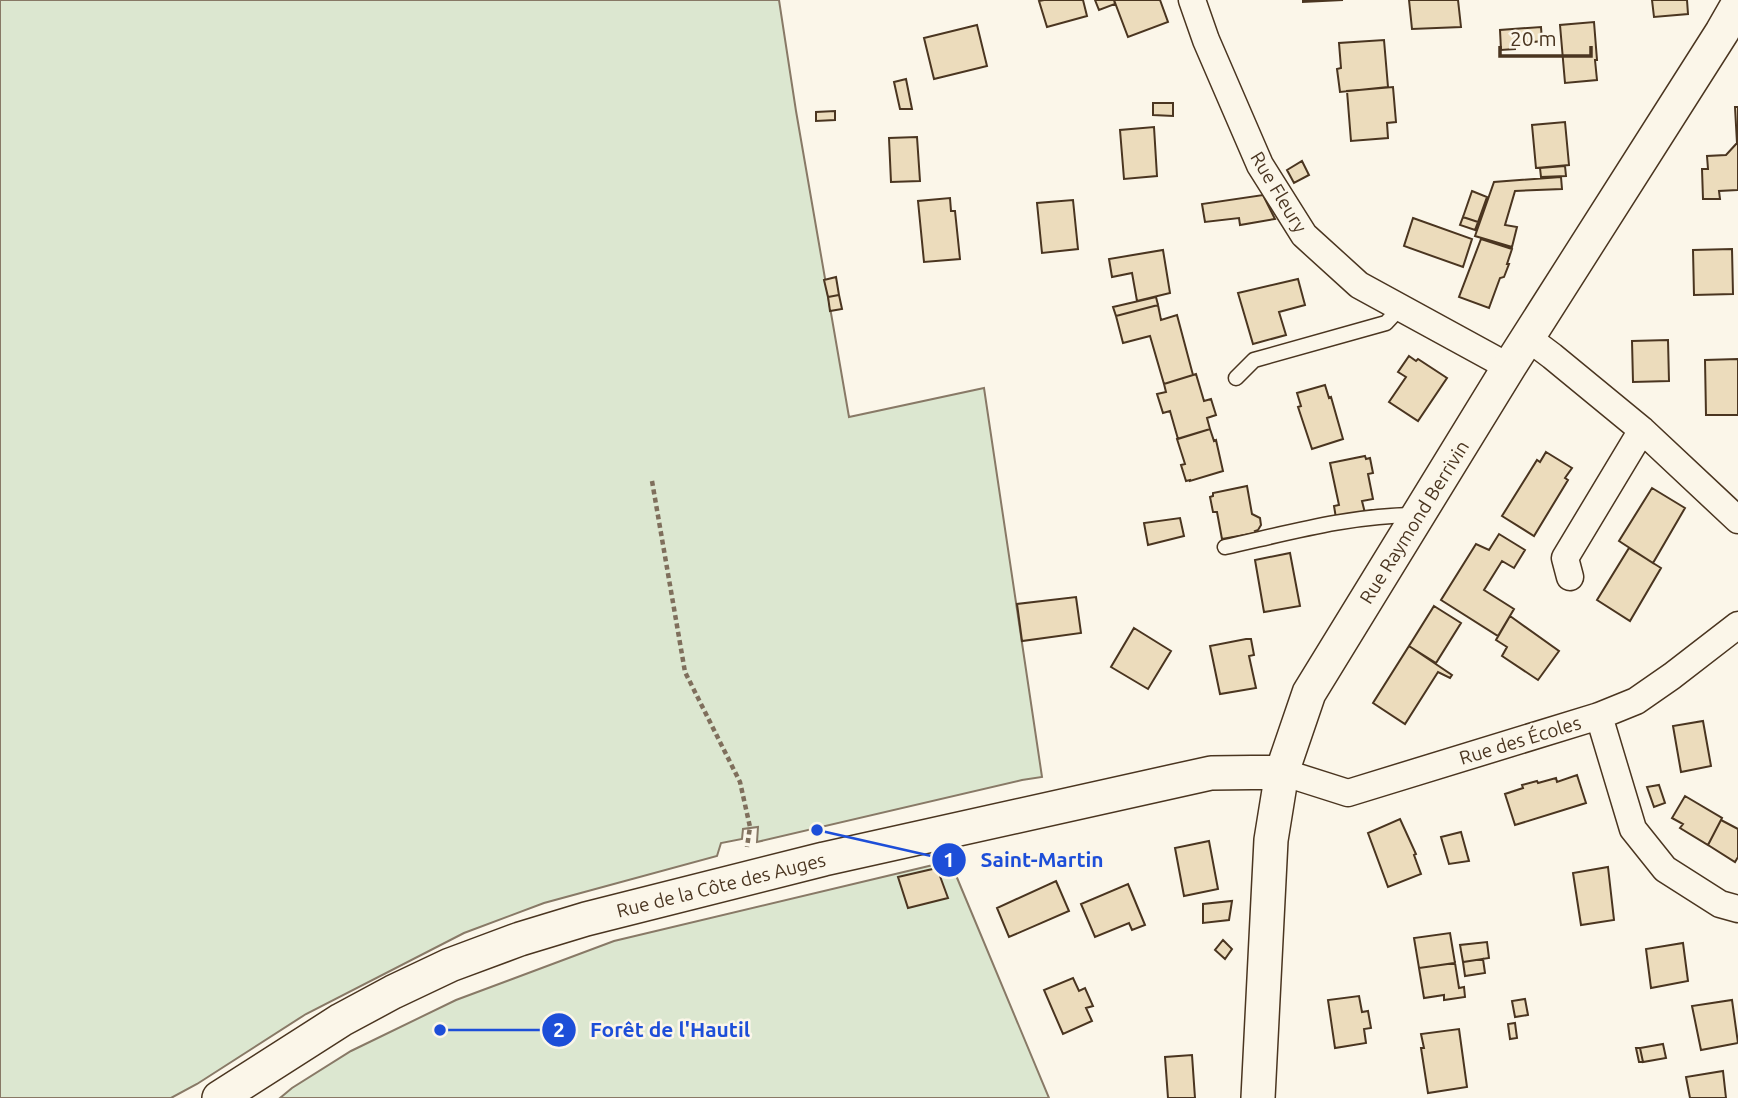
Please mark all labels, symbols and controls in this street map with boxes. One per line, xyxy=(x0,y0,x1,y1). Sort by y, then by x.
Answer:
scale bar xyxy=(1500,14,1591,58)
text: 20 m xyxy=(1510,26,1557,50)
street label: Rue Fleury xyxy=(1246,147,1312,237)
street label: Rue Raymond Berrivin xyxy=(1355,436,1473,608)
street label: Rue des Écoles xyxy=(1457,711,1583,769)
callout: Saint-Martin xyxy=(932,839,1118,881)
text: 1 xyxy=(943,847,955,871)
text: Saint-Martin xyxy=(980,847,1104,871)
street label: Rue de la Côte des Auges xyxy=(614,848,828,922)
callout: Forêt de l'Hautil xyxy=(541,1009,764,1051)
text: 2 xyxy=(553,1017,565,1041)
text: Forêt de l'Hautil xyxy=(590,1017,750,1041)

